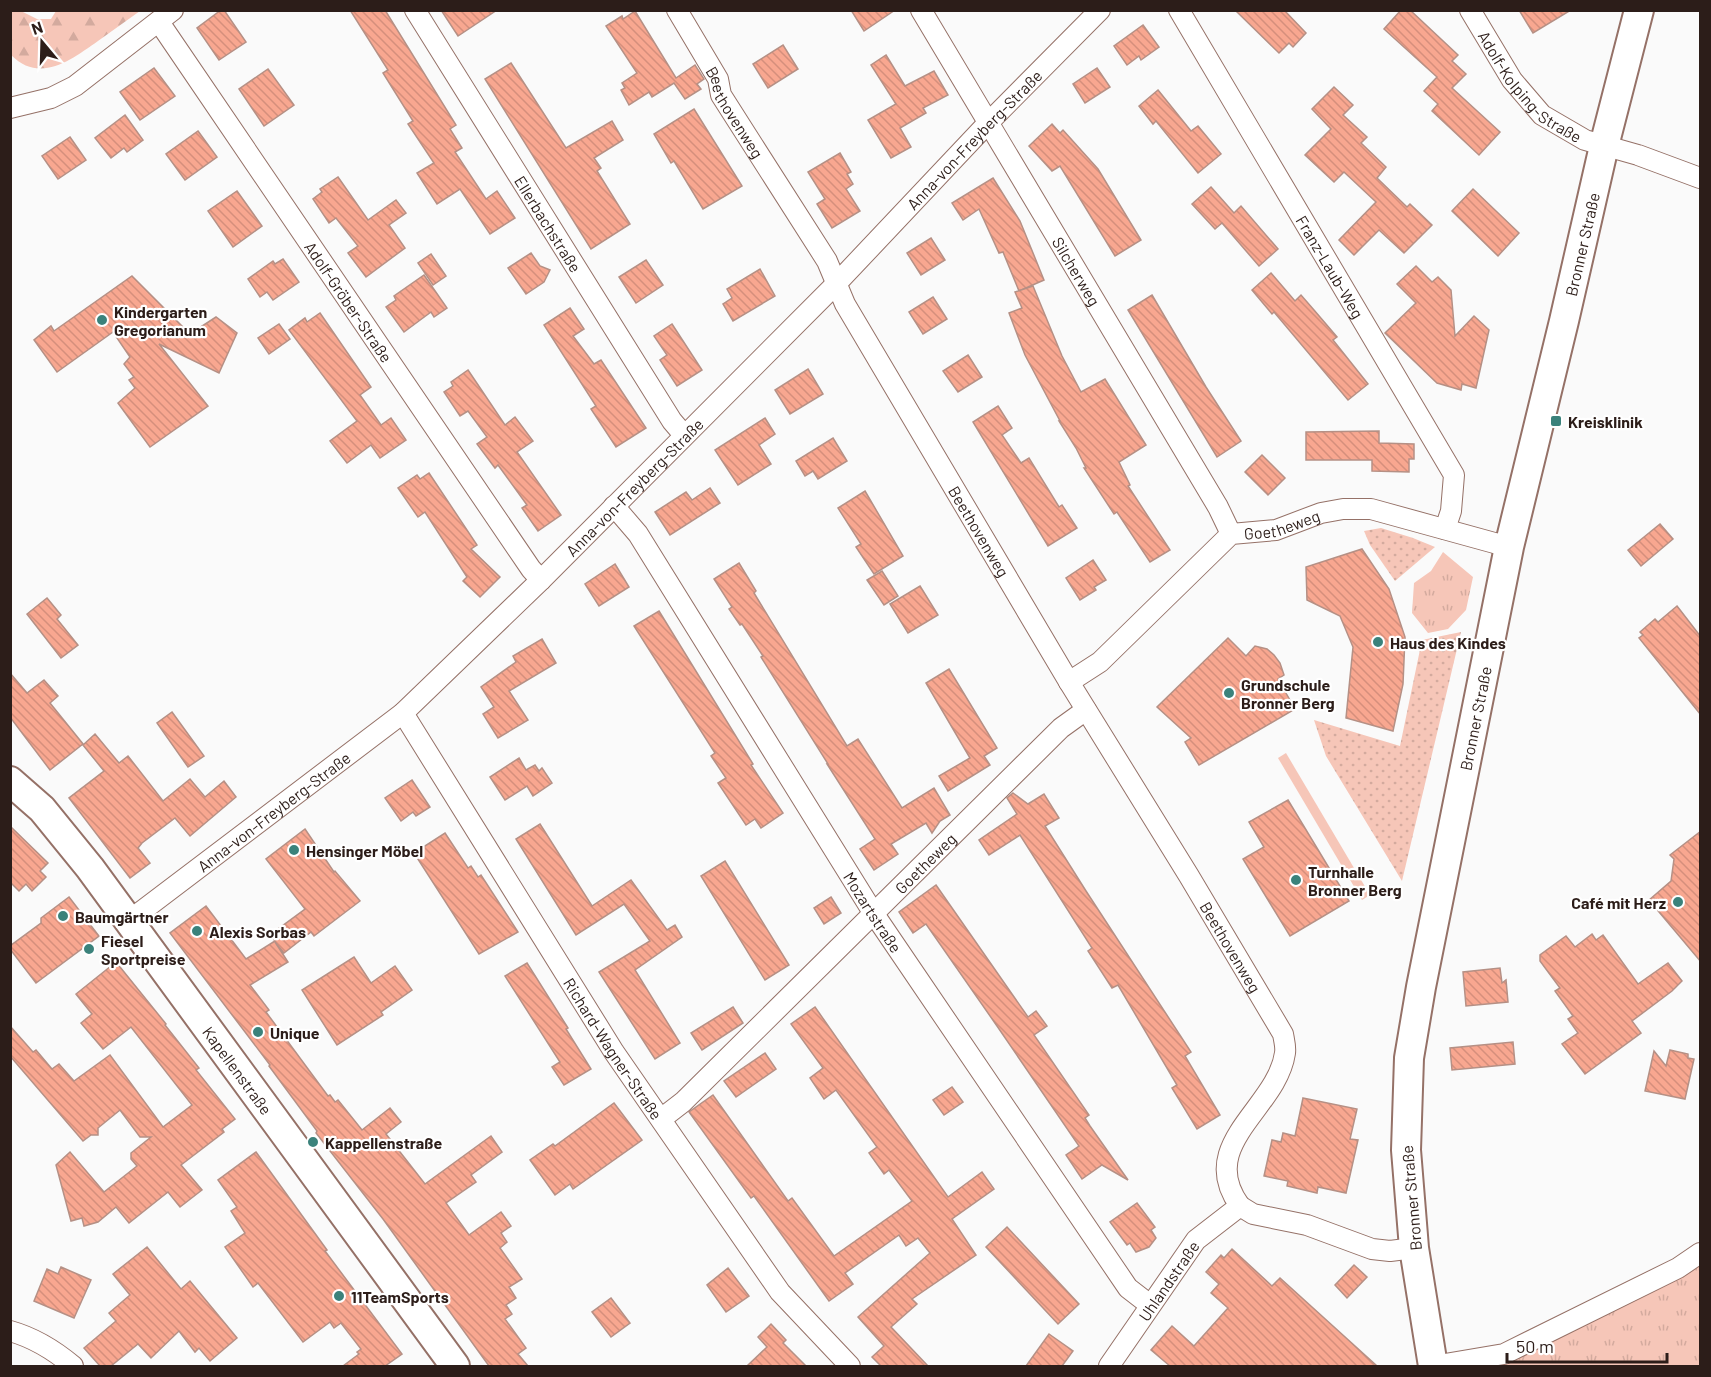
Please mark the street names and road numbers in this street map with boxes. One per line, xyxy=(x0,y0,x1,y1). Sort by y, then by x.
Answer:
street label: Adolf-Kolping-Straße xyxy=(1475,27,1585,146)
street label: Beethovenweg xyxy=(703,63,768,161)
street label: Anna-von-Freyberg-Straße xyxy=(902,65,1045,213)
street label: Ellerbachstraße xyxy=(511,172,586,275)
street label: Bronner Straße xyxy=(1561,190,1603,298)
street label: Franz-Laub-Weg xyxy=(1293,212,1368,321)
street label: Silcherweg xyxy=(1049,233,1105,309)
street label: Adolf-Gröber-Straße xyxy=(301,237,397,366)
street label: Anna-von-Freyberg-Straße xyxy=(561,414,707,560)
street label: Beethovenweg xyxy=(945,482,1014,580)
street label: Goetheweg xyxy=(1243,505,1322,542)
street label: Bronner Straße xyxy=(1455,664,1494,772)
street label: Anna-von-Freyberg-Straße xyxy=(193,747,354,875)
street label: Goetheweg xyxy=(890,829,959,897)
street label: Mozartstraße xyxy=(840,868,907,956)
street label: Beethovenweg xyxy=(1197,898,1265,996)
street label: Richard-Wagner-Straße xyxy=(560,974,667,1123)
street label: Kapellenstraße xyxy=(199,1022,277,1118)
street label: Bronner Straße xyxy=(1397,1144,1425,1252)
street label: Uhlandstraße xyxy=(1134,1237,1202,1324)

